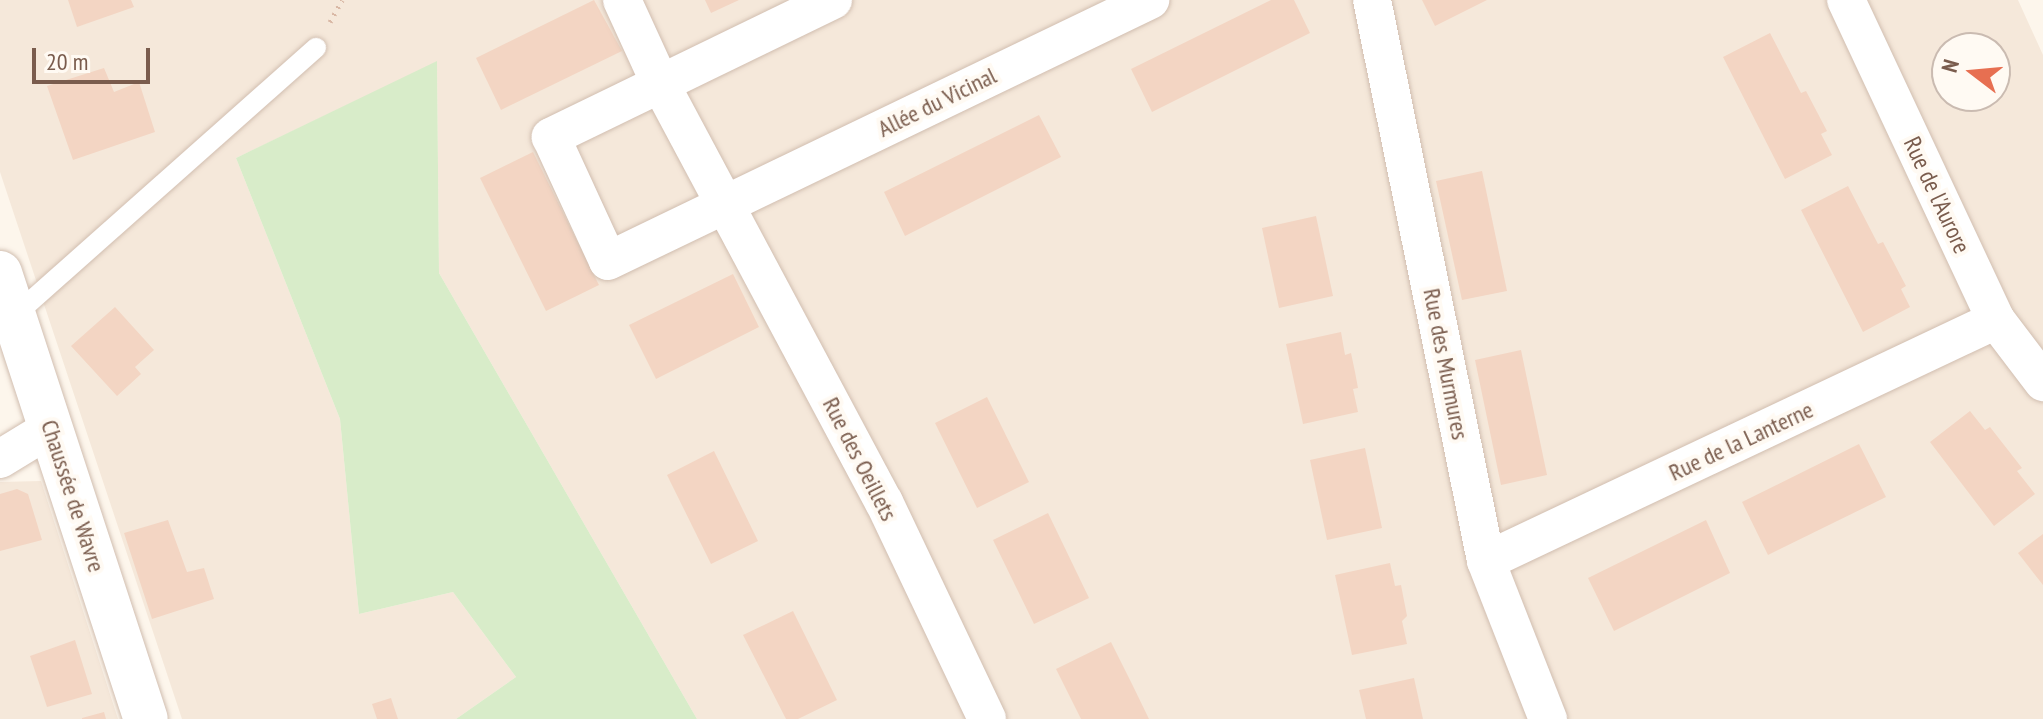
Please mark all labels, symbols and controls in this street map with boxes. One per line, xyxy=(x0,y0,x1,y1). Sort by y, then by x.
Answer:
scale bar xyxy=(36,32,154,82)
north arrow xyxy=(1931,32,2011,112)
text: 20 m xyxy=(46,46,88,77)
text: N xyxy=(1935,56,1965,76)
street label: Allée du Vicinal xyxy=(873,61,1001,143)
street label: Rue de l'Aurore xyxy=(1898,132,1976,258)
street label: Rue des Murmures xyxy=(1417,286,1475,442)
street label: Rue des Oeillets xyxy=(817,393,903,525)
street label: Rue de la Lanterne xyxy=(1664,395,1818,487)
street label: Chaussée de Wavre xyxy=(35,416,111,576)

